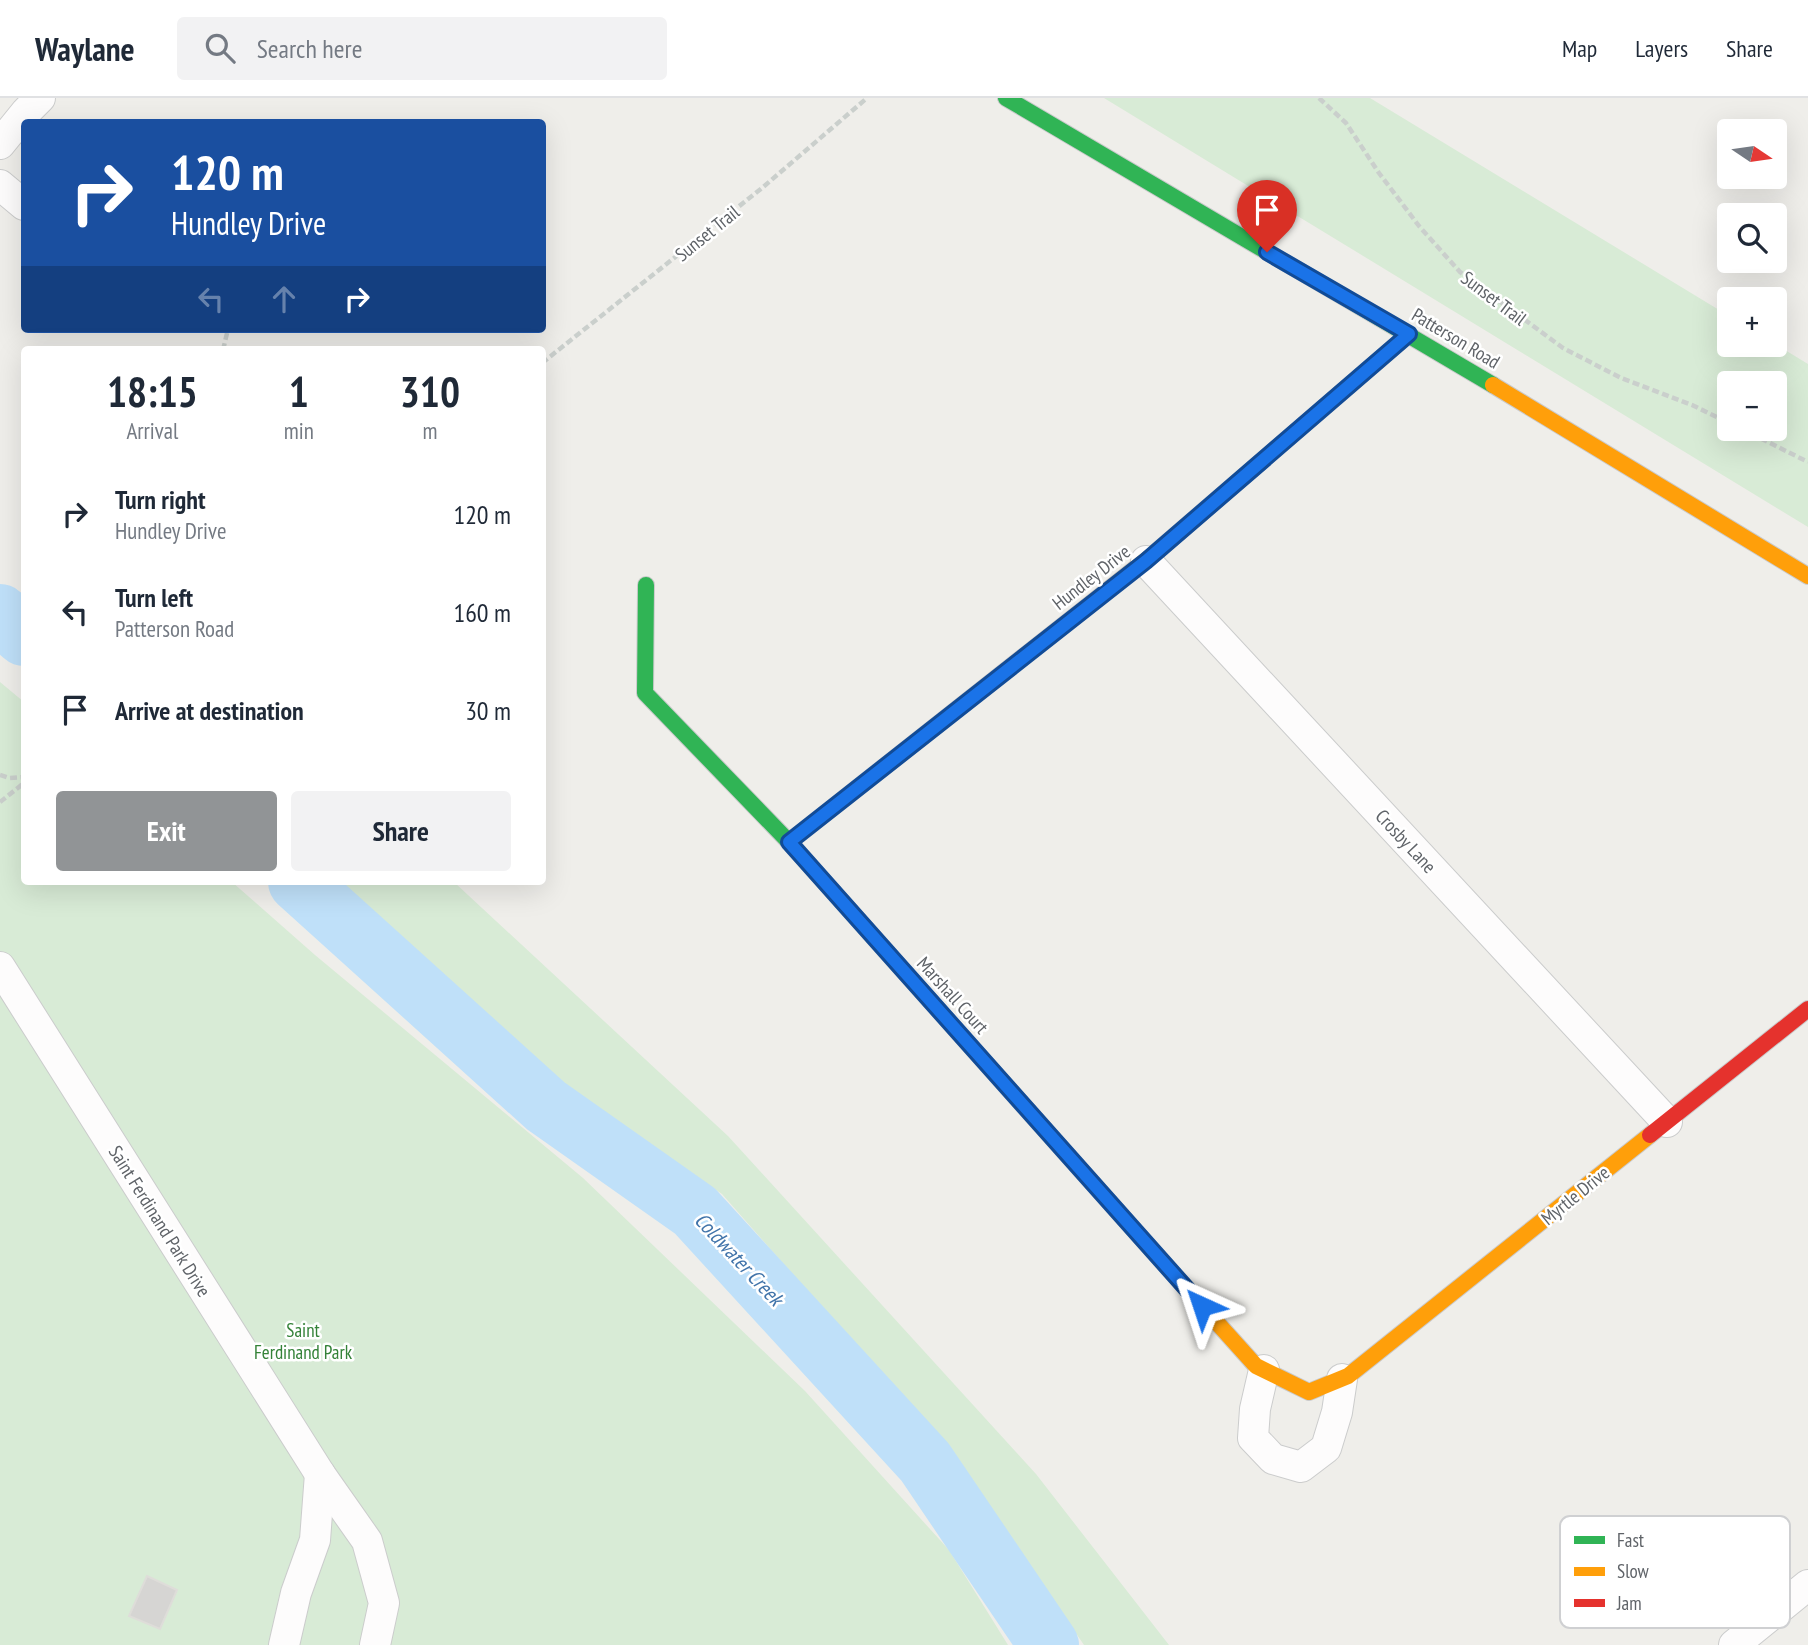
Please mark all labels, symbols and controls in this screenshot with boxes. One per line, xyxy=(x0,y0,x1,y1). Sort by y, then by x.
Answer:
search box xyxy=(177,17,667,80)
text: Waylane xyxy=(35,27,135,70)
icon: search xyxy=(201,29,239,67)
text: Search here xyxy=(257,32,362,65)
text: Map xyxy=(1562,33,1597,64)
text: Layers xyxy=(1635,33,1688,64)
text: Share xyxy=(1726,33,1773,64)
north arrow xyxy=(1717,119,1787,189)
map controls xyxy=(1717,119,1787,441)
text: 120 m xyxy=(171,140,284,204)
icon: right xyxy=(56,147,147,238)
pin xyxy=(1237,180,1297,252)
icon: arrive xyxy=(1248,191,1286,229)
street label: Sunset Trail xyxy=(670,199,745,266)
text: Hundley Drive xyxy=(171,202,326,244)
button: search xyxy=(1717,203,1787,273)
street label: Sunset Trail xyxy=(1456,266,1532,331)
icon: left xyxy=(192,280,230,318)
icon: ahead xyxy=(265,280,303,318)
icon: right xyxy=(338,280,376,318)
button: + xyxy=(1717,287,1787,357)
street label: Patterson Road xyxy=(1408,302,1504,374)
text: 18:15 xyxy=(107,364,198,419)
text: 1 xyxy=(289,364,309,419)
text: 310 xyxy=(400,364,460,419)
button: − xyxy=(1717,371,1787,441)
text: Arrival xyxy=(126,416,178,445)
text: min xyxy=(284,416,314,445)
text: m xyxy=(422,416,437,445)
text: Turn right xyxy=(115,483,206,516)
icon: right xyxy=(56,495,94,533)
text: 120 m xyxy=(453,498,511,531)
text: Hundley Drive xyxy=(115,516,226,545)
street label: Hundley Drive xyxy=(1047,539,1135,615)
text: Turn left xyxy=(115,581,193,614)
icon: left xyxy=(56,593,94,631)
text: 160 m xyxy=(453,596,511,629)
text: Patterson Road xyxy=(115,614,234,643)
icon: arrive xyxy=(56,691,94,729)
text: Arrive at destination xyxy=(115,694,304,727)
text: 30 m xyxy=(465,694,511,727)
button: Exit xyxy=(56,791,277,871)
button: Share xyxy=(291,791,511,871)
street label: Crosby Lane xyxy=(1370,804,1442,878)
street label: Marshall Court xyxy=(912,951,994,1039)
street label: Saint Ferdinand Park Drive xyxy=(104,1141,216,1301)
street label: Myrtle Drive xyxy=(1536,1160,1614,1230)
water label: Coldwater Creek xyxy=(689,1207,791,1313)
position arrow xyxy=(1165,1269,1239,1343)
park label: Saint Ferdinand Park xyxy=(254,1318,353,1364)
legend xyxy=(1560,1516,1790,1628)
text: Fast xyxy=(1617,1528,1645,1552)
text: Slow xyxy=(1617,1559,1650,1583)
text: Jam xyxy=(1616,1591,1642,1615)

